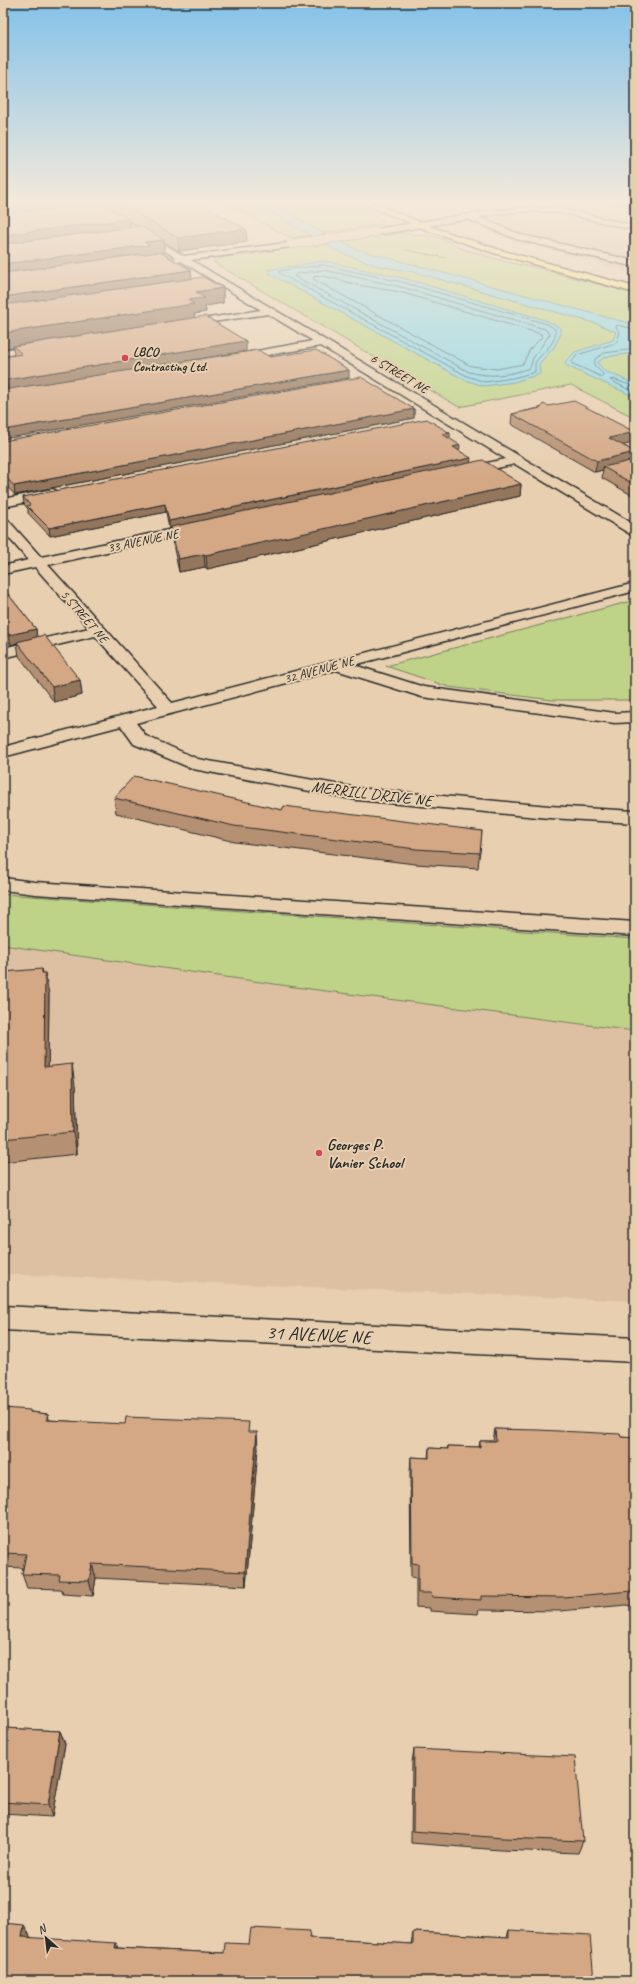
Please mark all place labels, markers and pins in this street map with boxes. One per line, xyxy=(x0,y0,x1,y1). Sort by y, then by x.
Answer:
place label: LBCO Contracting Ltd. xyxy=(133,344,208,375)
marker: LBCO Contracting Ltd. xyxy=(120,353,130,363)
place label: Georges P. Vanier School xyxy=(327,1135,406,1173)
marker: Georges P. Vanier School xyxy=(314,1148,324,1158)

